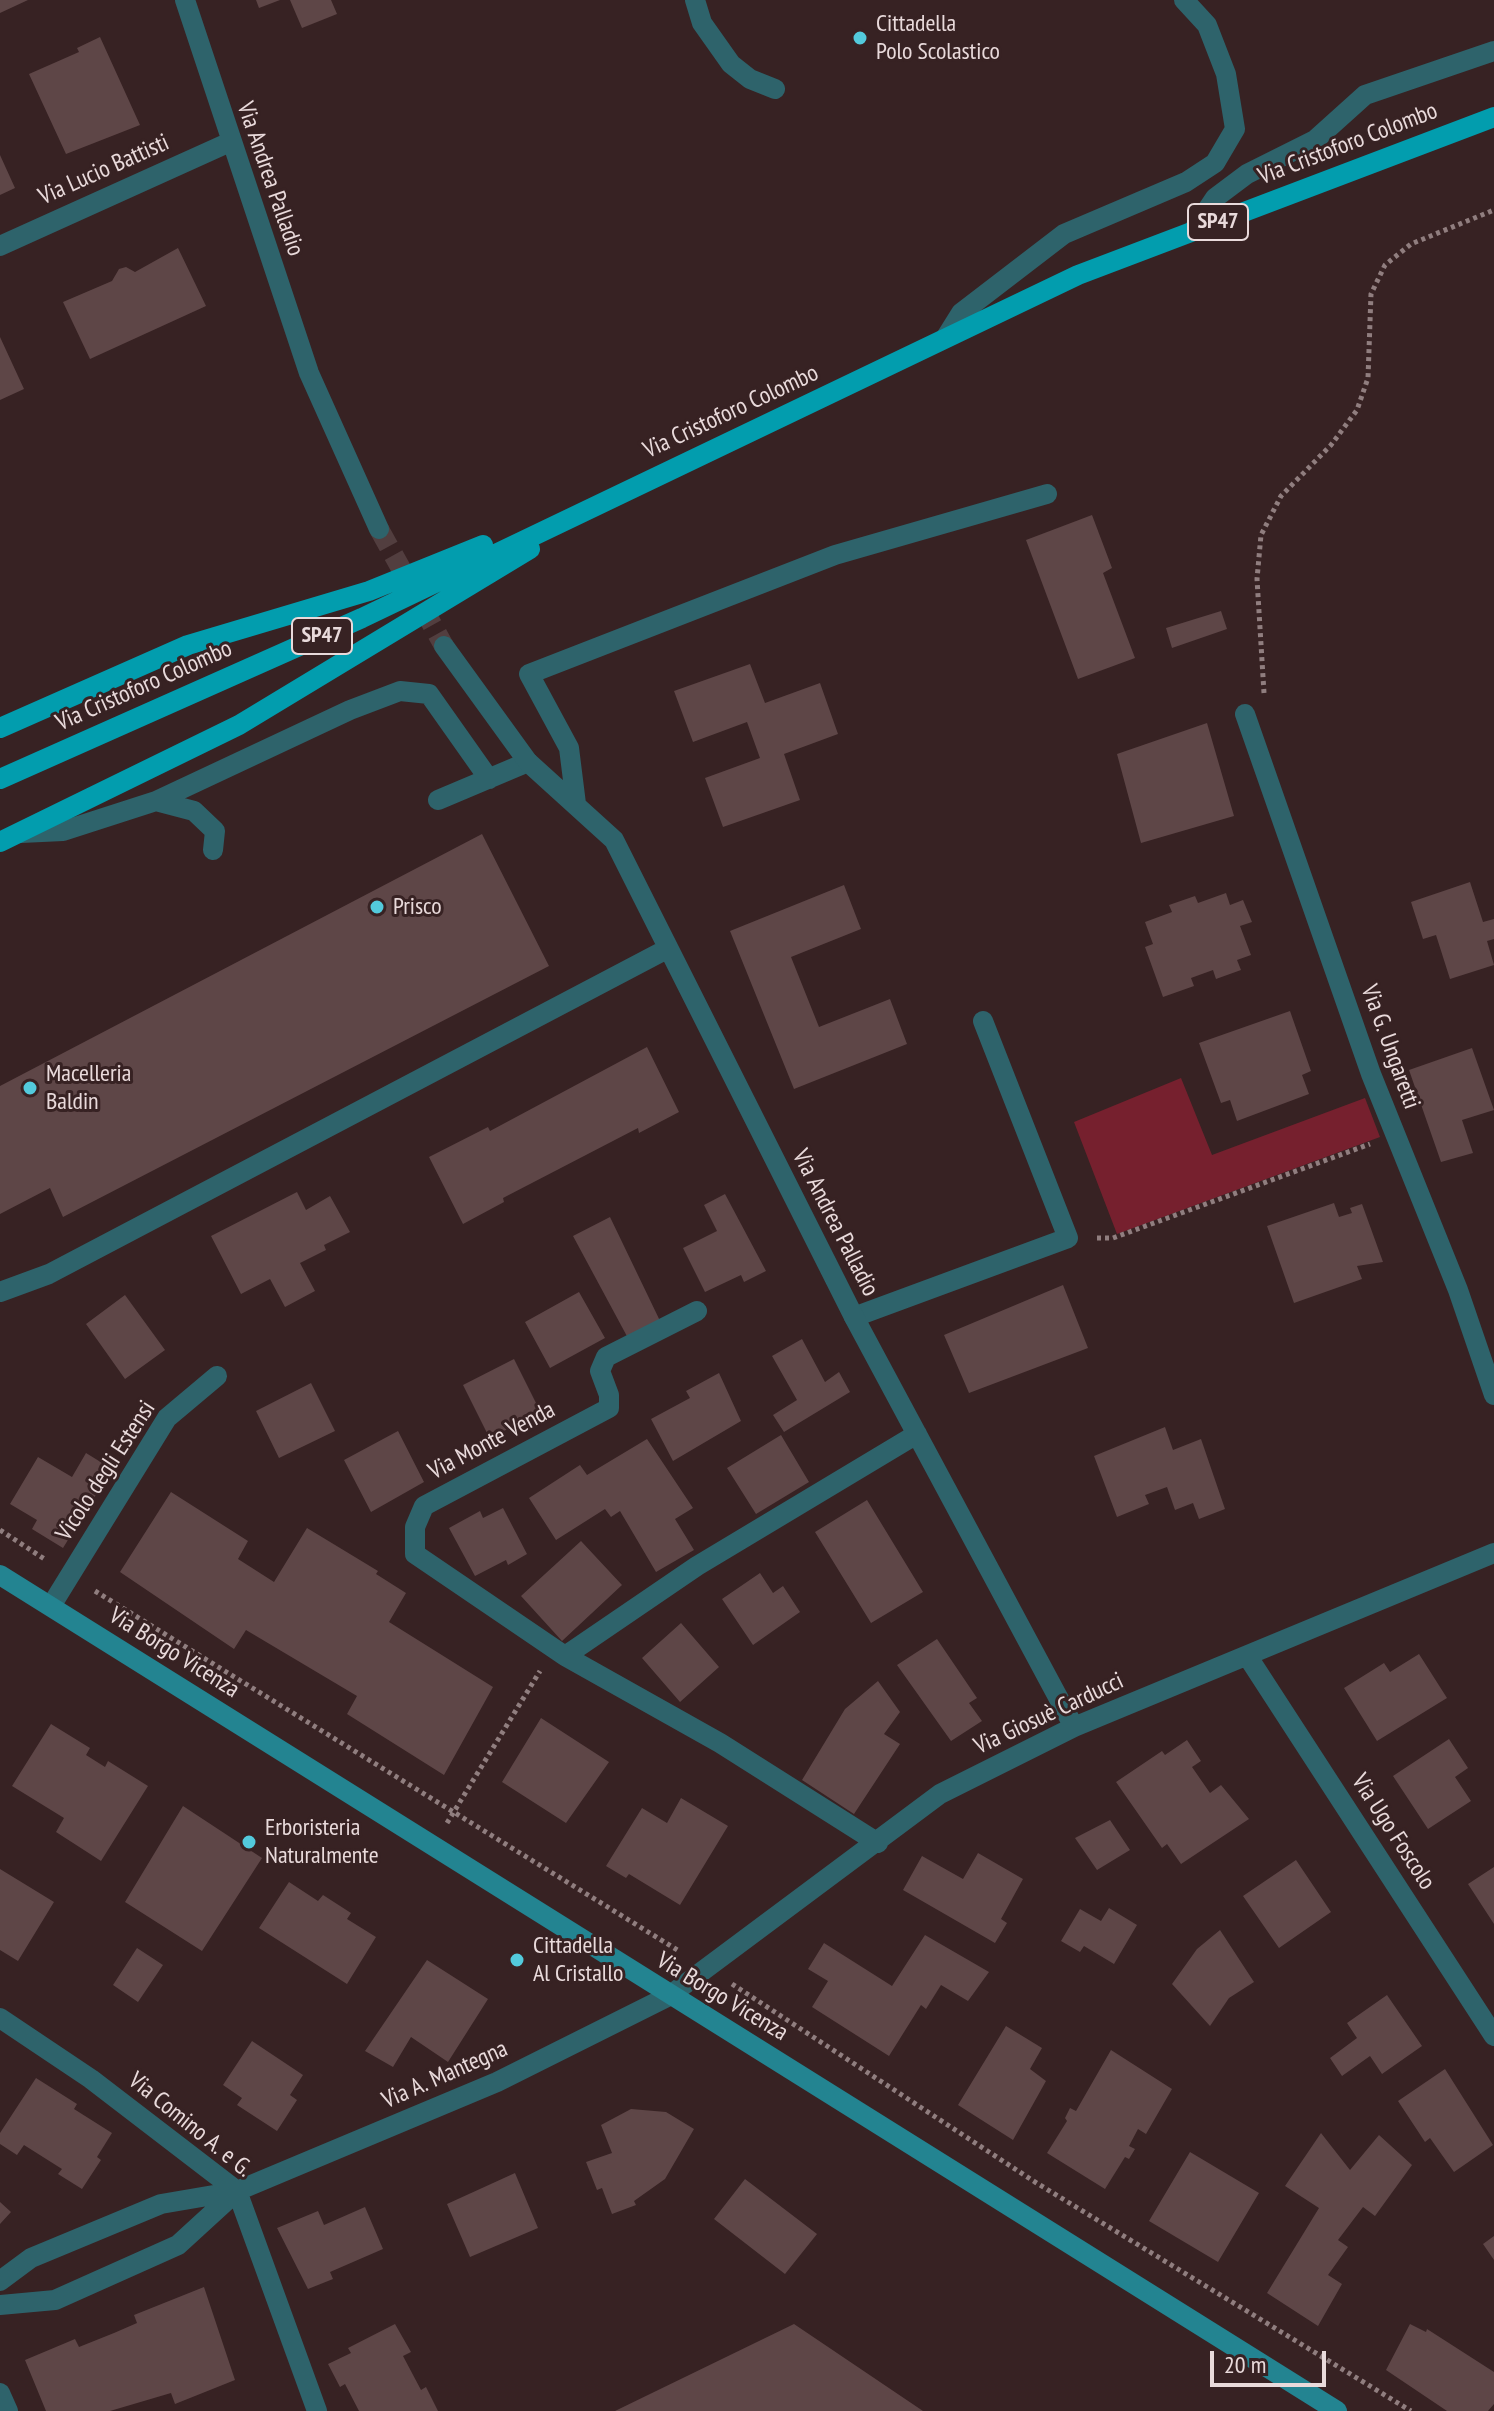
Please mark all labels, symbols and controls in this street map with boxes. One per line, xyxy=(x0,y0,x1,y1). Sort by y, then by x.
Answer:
place label: Cittadella Polo Scolastico xyxy=(876,10,1000,66)
marker: Cittadella Polo Scolastico xyxy=(851,29,869,47)
street label: Via Cristoforo Colombo xyxy=(1254,97,1442,191)
street label: Via Andrea Palladio xyxy=(230,98,310,260)
street label: Via Lucio Battisti xyxy=(34,128,174,212)
road number: SP47 xyxy=(1188,204,1248,240)
street label: Via Cristoforo Colombo xyxy=(639,359,823,465)
road number: SP47 xyxy=(292,618,352,654)
street label: Via Cristoforo Colombo xyxy=(52,634,236,738)
place label: Prisco xyxy=(393,893,442,921)
marker: Prisco xyxy=(368,898,386,916)
street label: Via G. Ungaretti xyxy=(1354,981,1426,1113)
place label: Macelleria Baldin xyxy=(46,1060,131,1116)
marker: Macelleria Baldin xyxy=(21,1079,39,1097)
street label: Via Andrea Palladio xyxy=(786,1145,884,1301)
street label: Vicolo degli Estensi xyxy=(50,1396,162,1546)
street label: Via Monte Venda xyxy=(424,1396,560,1486)
street label: Via Borgo Vicenza xyxy=(104,1602,244,1704)
street label: Via Giosuè Carducci xyxy=(970,1667,1128,1761)
street label: Via Ugo Foscolo xyxy=(1345,1769,1441,1895)
place label: Erboristeria Naturalmente xyxy=(265,1814,379,1870)
marker: Erboristeria Naturalmente xyxy=(240,1833,258,1851)
place label: Cittadella Al Cristallo xyxy=(533,1932,623,1988)
street label: Via Borgo Vicenza xyxy=(651,1946,793,2048)
marker: Cittadella Al Cristallo xyxy=(508,1951,526,1969)
street label: Via A. Mantegna xyxy=(378,2035,512,2115)
street label: Via Comino A. e G. xyxy=(122,2066,258,2184)
scale bar xyxy=(1214,2335,1330,2385)
text: 20 m xyxy=(1224,2349,1266,2380)

